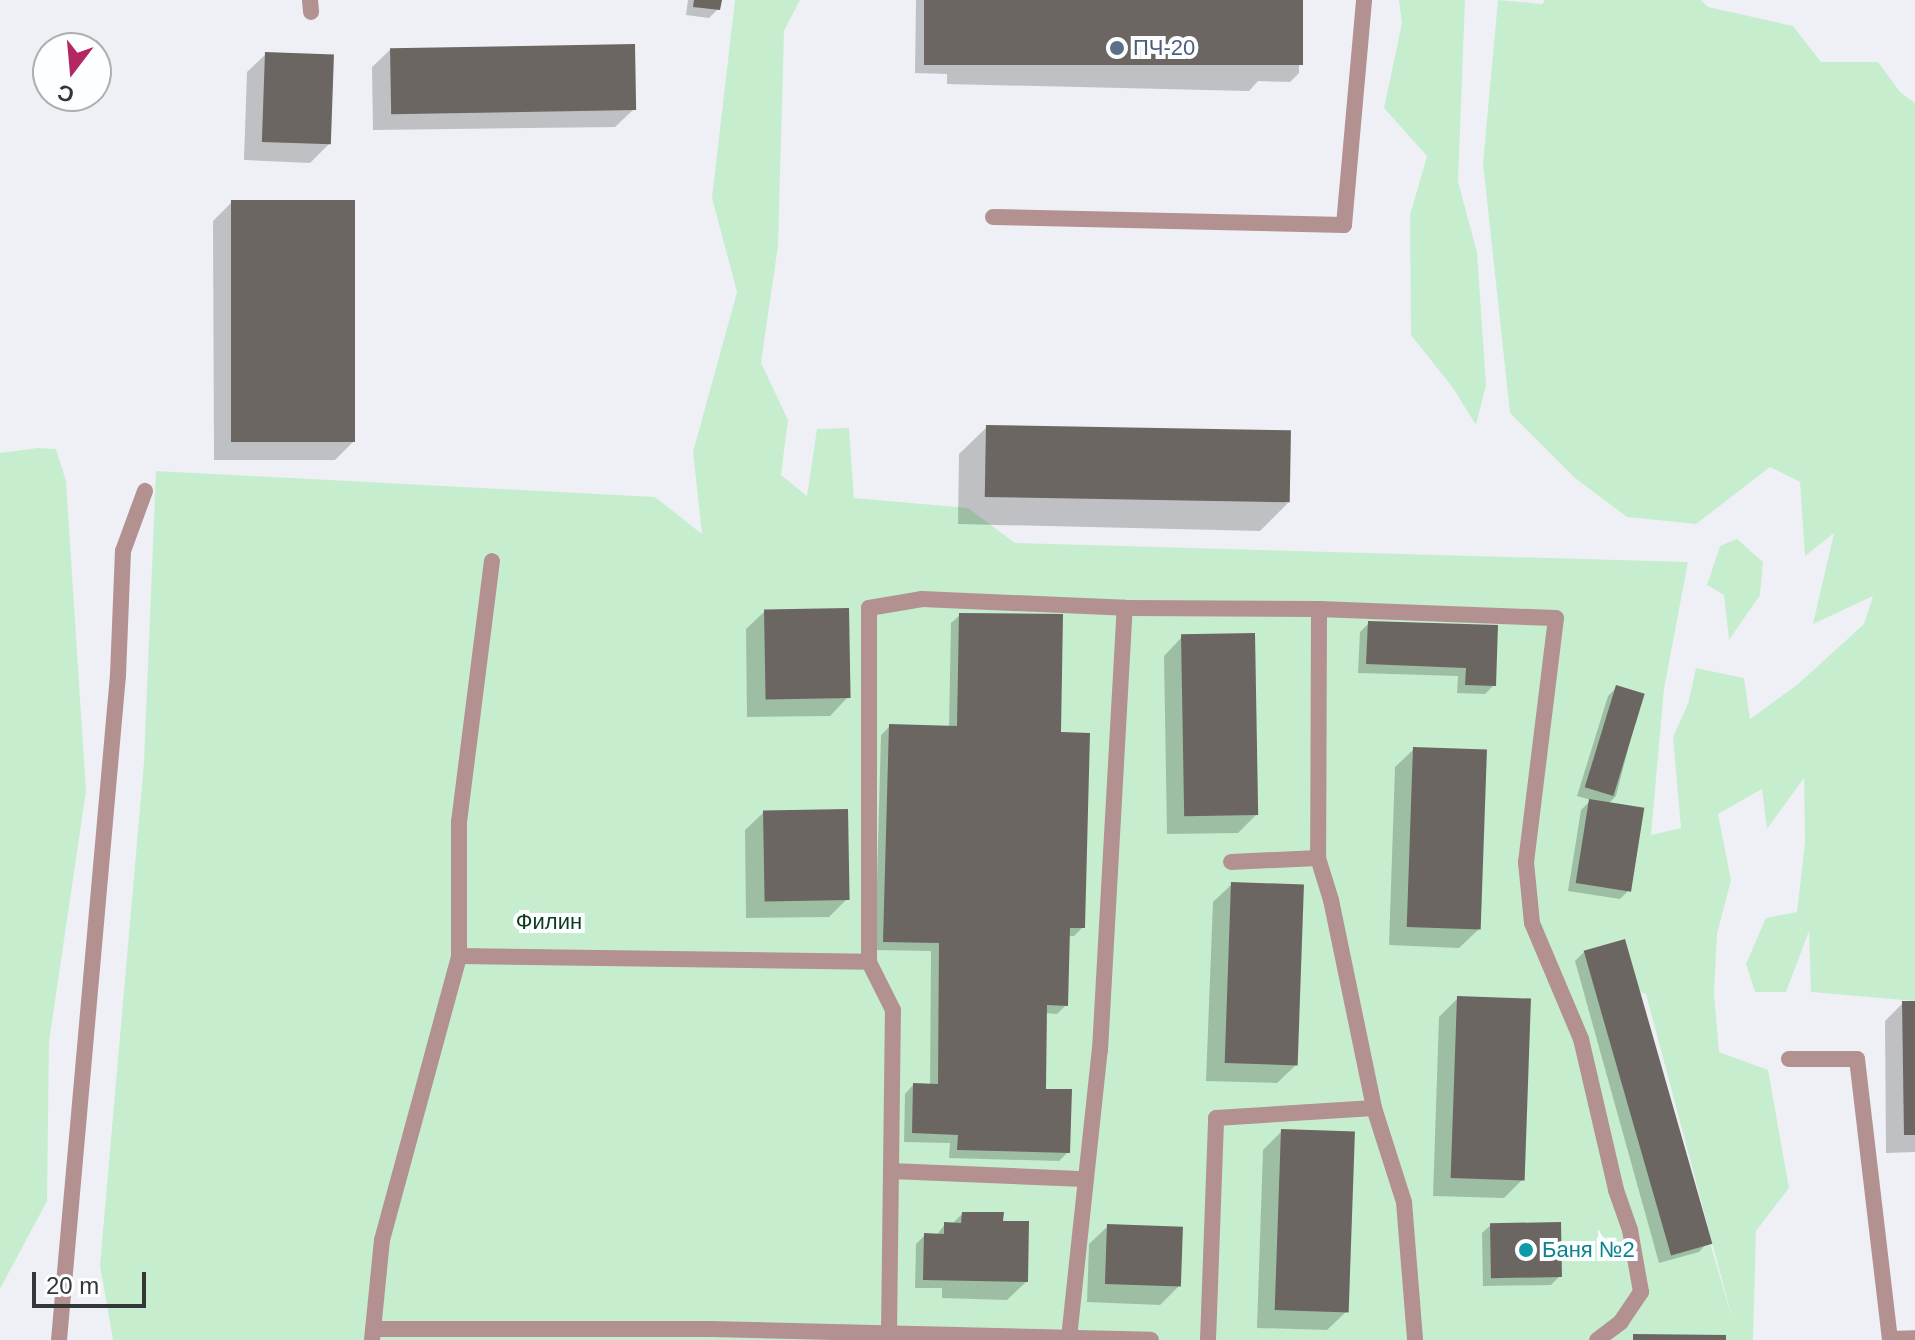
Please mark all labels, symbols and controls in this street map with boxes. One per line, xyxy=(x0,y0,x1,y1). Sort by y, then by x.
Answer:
north arrow xyxy=(32,32,112,112)
place label: ПЧ-20 xyxy=(1133,35,1195,61)
marker: ПЧ-20 xyxy=(1108,39,1126,57)
text: С xyxy=(55,79,77,108)
park label: Филин xyxy=(516,909,582,935)
place label: Баня №2 xyxy=(1542,1237,1635,1263)
marker: Баня №2 xyxy=(1517,1241,1535,1259)
scale bar xyxy=(36,1256,150,1306)
text: 20 m xyxy=(46,1272,99,1299)

